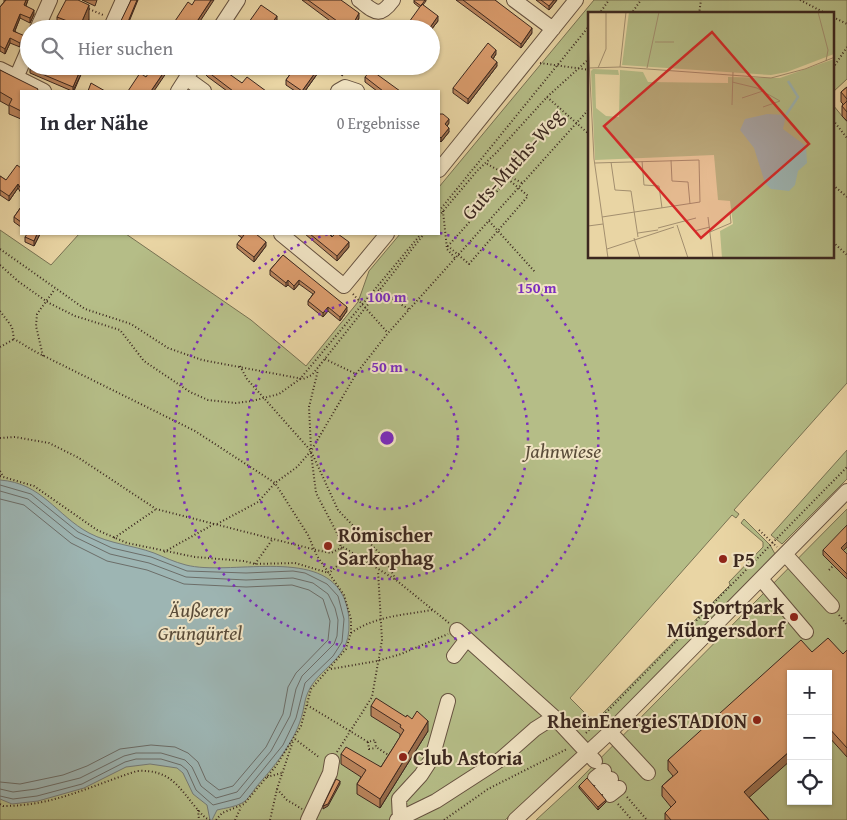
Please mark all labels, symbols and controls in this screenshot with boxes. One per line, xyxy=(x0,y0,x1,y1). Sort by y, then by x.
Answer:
inset map xyxy=(588,12,834,259)
search box xyxy=(20,20,440,75)
icon: search xyxy=(38,34,66,62)
text: Hier suchen xyxy=(78,34,173,62)
street label: Guts-Muths-Weg xyxy=(454,102,570,226)
text: In der Nähe xyxy=(40,107,148,138)
text: 0 Ergebnisse xyxy=(337,111,420,135)
text: 150 m xyxy=(517,277,557,298)
text: 100 m xyxy=(367,286,407,307)
text: 50 m xyxy=(371,356,403,377)
centre of rings xyxy=(378,429,396,447)
park label: Jahnwiese xyxy=(522,436,601,465)
place label: Römischer Sarkophag xyxy=(338,520,434,572)
marker: Römischer Sarkophag xyxy=(322,540,334,552)
place label: P5 xyxy=(733,545,755,574)
marker: P5 xyxy=(717,553,729,565)
place label: Sportpark Müngersdorf xyxy=(667,592,786,644)
park label: Äußerer Grüngürtel xyxy=(158,595,242,647)
marker: Sportpark Müngersdorf xyxy=(788,611,800,623)
map controls xyxy=(787,670,832,805)
button: + xyxy=(787,670,832,715)
place label: RheinEnergieSTADION xyxy=(547,706,747,735)
marker: RheinEnergieSTADION xyxy=(751,714,763,726)
button: − xyxy=(787,715,832,760)
place label: Club Astoria xyxy=(413,743,523,772)
marker: Club Astoria xyxy=(397,751,409,763)
button: locate xyxy=(787,760,832,805)

